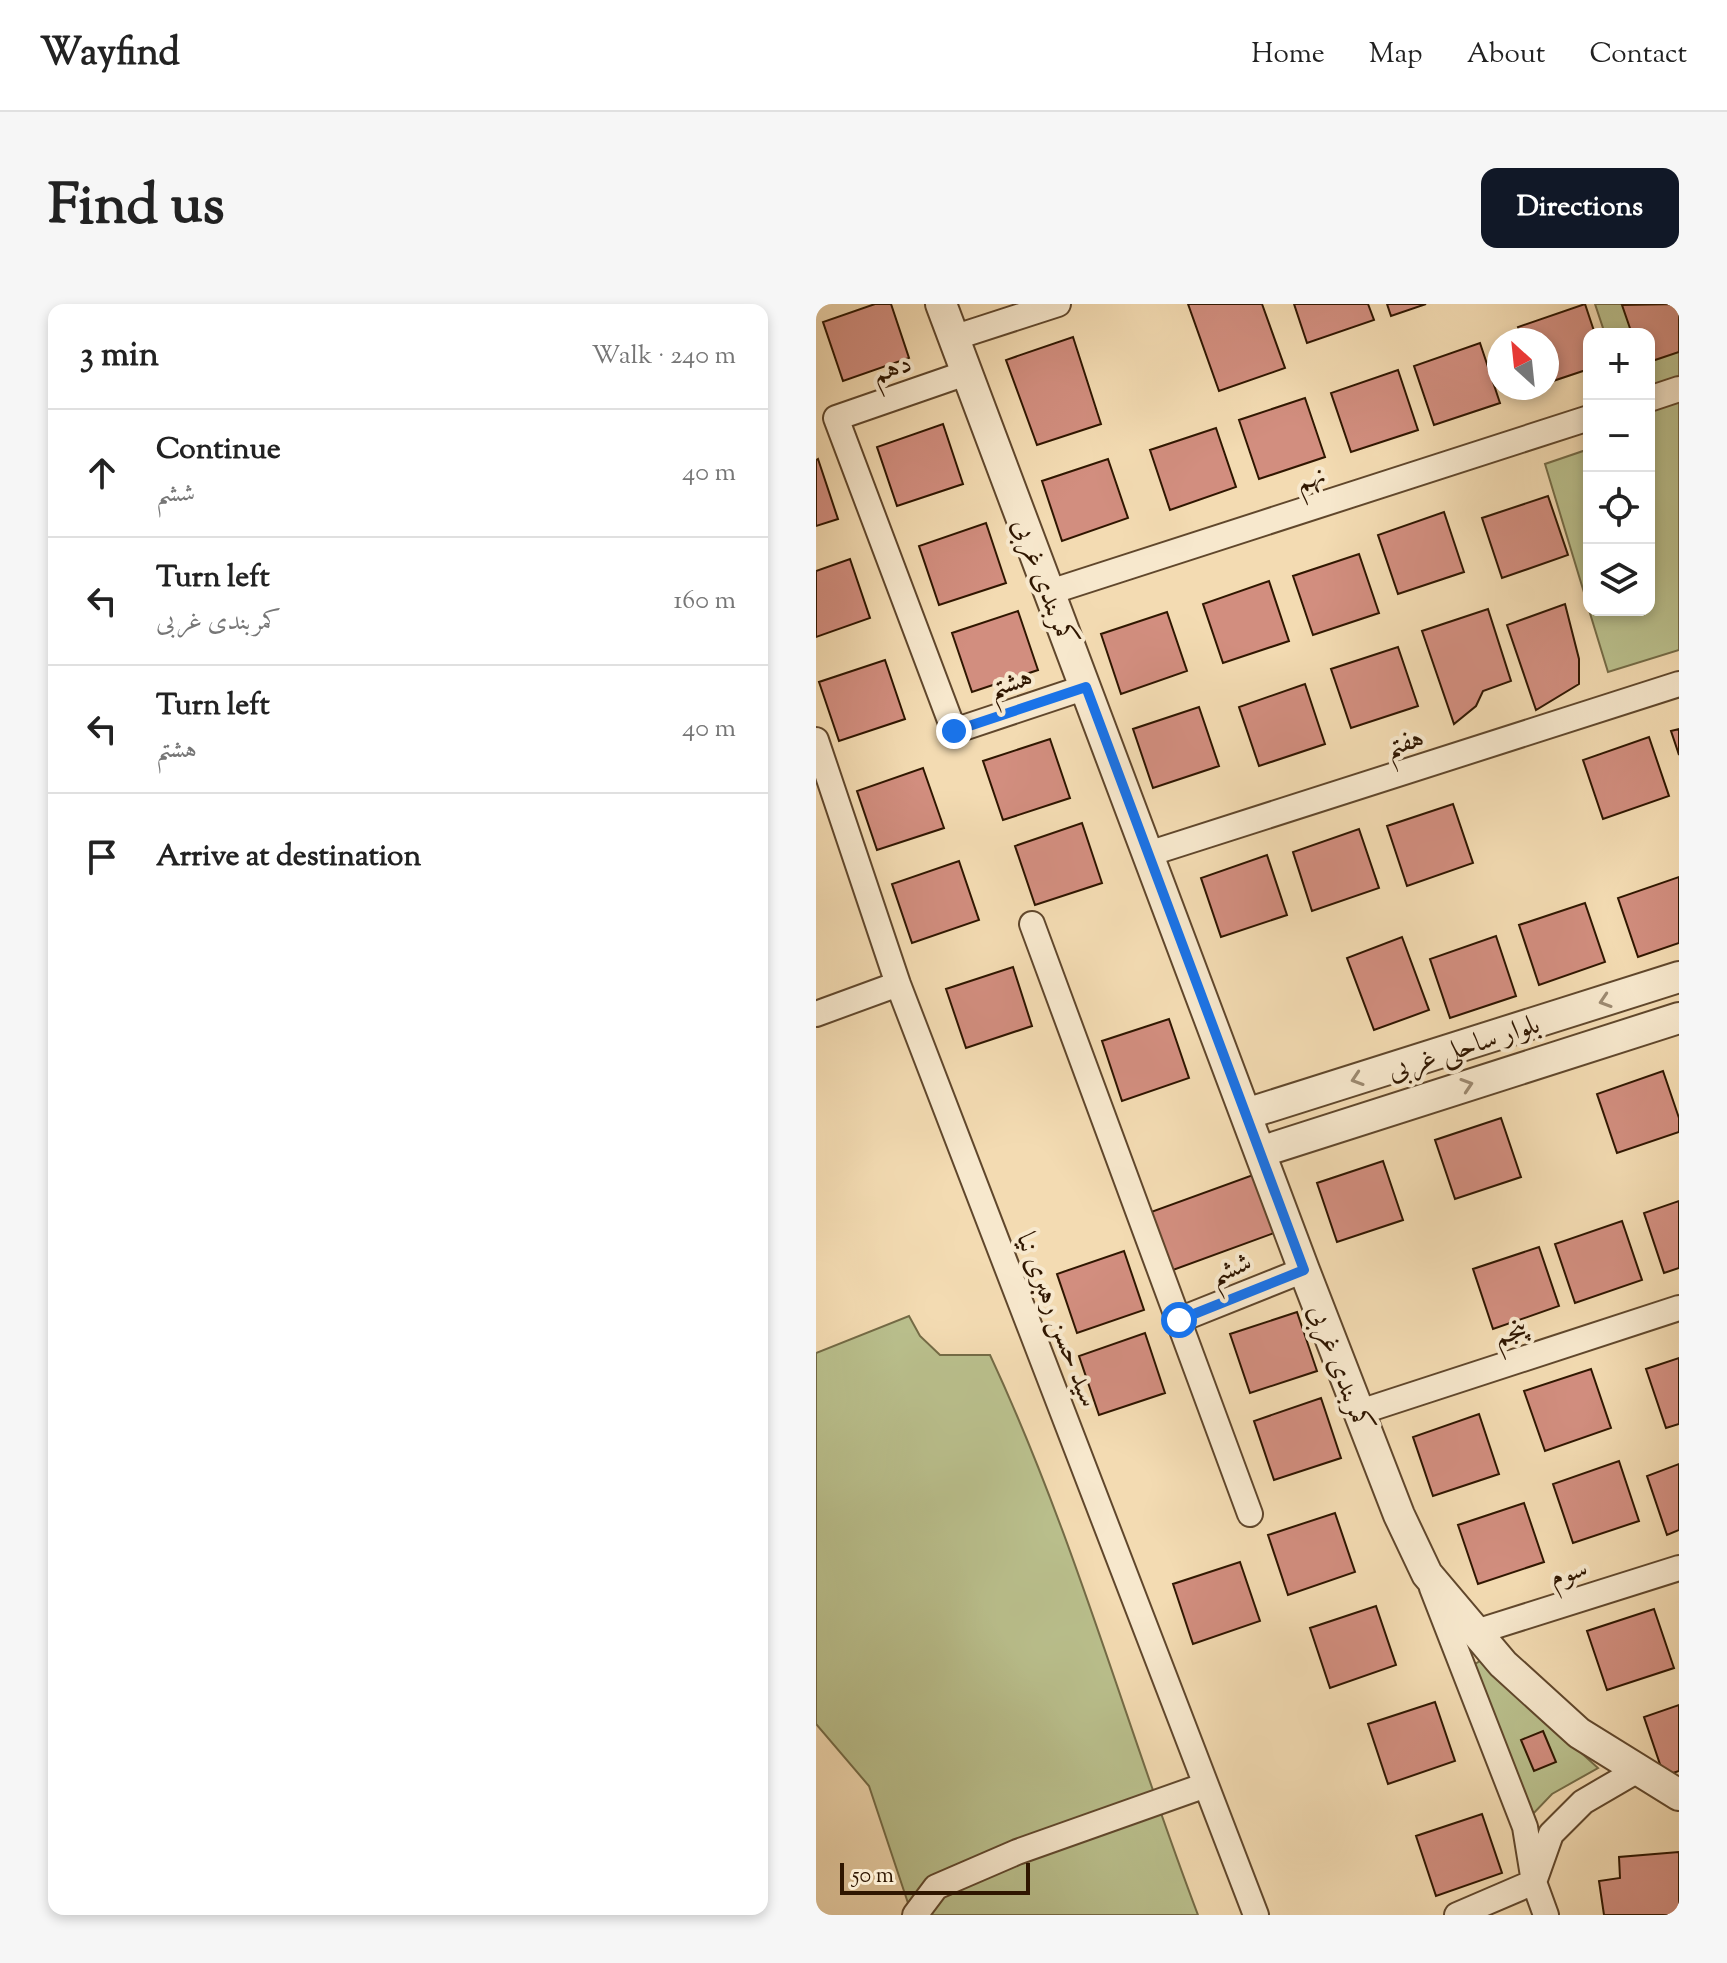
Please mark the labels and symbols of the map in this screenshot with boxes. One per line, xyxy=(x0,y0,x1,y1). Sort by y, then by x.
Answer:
north arrow xyxy=(1487,328,1559,400)
street label: دهم xyxy=(867,344,919,399)
street label: نهم xyxy=(1291,456,1332,507)
street label: کمربندی غربی xyxy=(1000,513,1086,653)
street label: هشتم xyxy=(984,658,1040,714)
route end xyxy=(936,713,972,749)
street label: هفتم xyxy=(1380,719,1431,774)
one-way arrow xyxy=(1598,991,1612,1007)
street label: بلوار ساحلی غربی xyxy=(1383,1005,1545,1092)
one-way arrow xyxy=(1350,1070,1364,1086)
one-way arrow xyxy=(1460,1079,1474,1095)
street label: سید حسن رهبری نیا xyxy=(1004,1227,1108,1413)
street label: ششم xyxy=(1204,1243,1260,1301)
street label: کمربندی غربی xyxy=(1296,1299,1382,1439)
route start xyxy=(1161,1302,1197,1338)
street label: پنجم xyxy=(1489,1309,1537,1362)
street label: سوم xyxy=(1545,1549,1594,1600)
scale bar xyxy=(840,1859,1030,1895)

